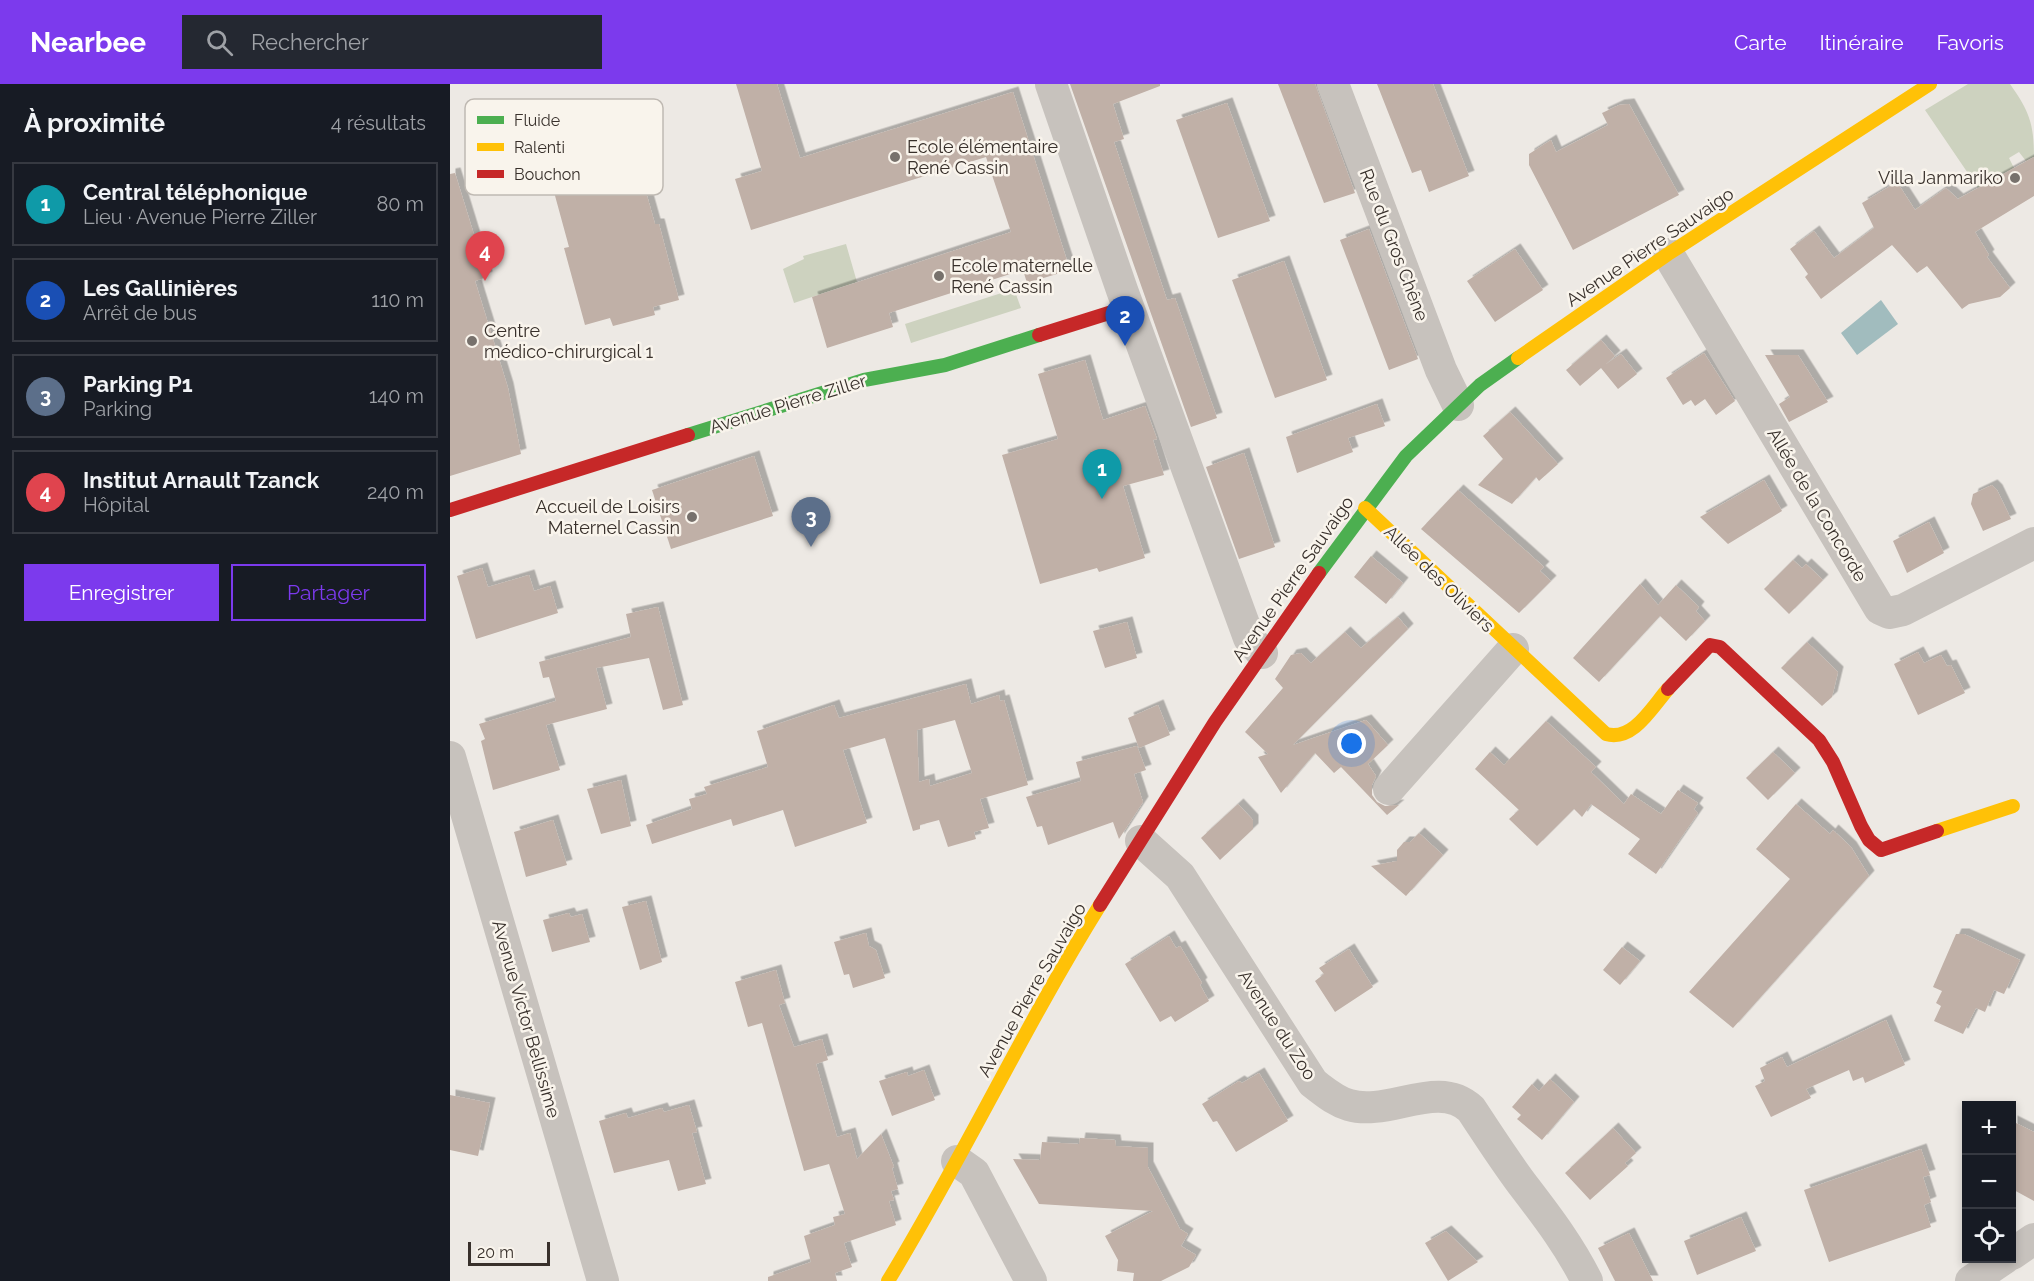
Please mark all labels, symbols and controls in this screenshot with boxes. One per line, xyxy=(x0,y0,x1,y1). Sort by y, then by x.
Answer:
search box xyxy=(182,15,602,69)
text: Nearbee xyxy=(30,26,146,59)
icon: search xyxy=(203,26,236,59)
text: Rechercher xyxy=(251,29,369,55)
text: Carte xyxy=(1734,30,1786,55)
text: Itinéraire xyxy=(1819,30,1903,55)
text: Favoris xyxy=(1936,30,2004,55)
legend xyxy=(465,99,663,195)
text: À proximité xyxy=(24,108,165,138)
text: 4 résultats xyxy=(331,111,426,135)
text: Fluide xyxy=(514,111,560,130)
place label: Ecole élémentaire René Cassin xyxy=(907,136,1059,178)
text: Ralenti xyxy=(514,138,565,157)
marker: Ecole élémentaire René Cassin xyxy=(888,150,902,164)
text: Bouchon xyxy=(514,165,581,184)
street label: Rue du Gros Chêne xyxy=(1356,166,1433,324)
place label: Villa Janmariko xyxy=(1878,167,2003,188)
marker: Villa Janmariko xyxy=(2008,171,2022,185)
text: Central téléphonique xyxy=(83,179,307,205)
street label: Avenue Pierre Sauvaigo xyxy=(1562,183,1738,310)
text: 1 xyxy=(41,192,50,216)
text: 80 m xyxy=(376,192,424,216)
text: Lieu · Avenue Pierre Ziller xyxy=(83,205,317,229)
pin: 4 xyxy=(465,232,504,281)
place label: Ecole maternelle René Cassin xyxy=(951,255,1093,297)
marker: Ecole maternelle René Cassin xyxy=(932,269,946,283)
text: Les Gallinières xyxy=(83,275,238,301)
text: 2 xyxy=(40,288,51,312)
text: 110 m xyxy=(371,288,424,312)
pin: 2 xyxy=(1106,296,1144,346)
text: Arrêt de bus xyxy=(83,301,197,325)
place label: Centre médico-chirurgical 1 xyxy=(484,320,653,362)
marker: Centre médico-chirurgical 1 xyxy=(465,334,479,348)
street label: Avenue Pierre Ziller xyxy=(707,369,869,437)
text: Parking P1 xyxy=(83,371,193,397)
text: 3 xyxy=(40,384,51,408)
text: 140 m xyxy=(369,384,424,408)
text: Parking xyxy=(83,397,152,421)
street label: Allée de la Concorde xyxy=(1763,424,1872,586)
pin: 1 xyxy=(1082,450,1122,499)
text: Institut Arnault Tzanck xyxy=(83,467,319,493)
text: 4 xyxy=(40,480,51,504)
text: 240 m xyxy=(367,480,424,504)
street label: Avenue Pierre Sauvaigo xyxy=(1227,492,1358,666)
text: Hôpital xyxy=(83,493,149,517)
place label: Accueil de Loisirs Maternel Cassin xyxy=(535,496,680,538)
pin: 3 xyxy=(792,498,830,547)
marker: Accueil de Loisirs Maternel Cassin xyxy=(685,510,699,524)
street label: Allée des Oliviers xyxy=(1380,521,1499,636)
button: Enregistrer xyxy=(24,564,219,621)
button: Partager xyxy=(231,564,426,621)
your location xyxy=(1337,729,1366,758)
street label: Avenue Pierre Sauvaigo xyxy=(973,899,1090,1080)
street label: Avenue Victor Bellissime xyxy=(488,917,565,1121)
street label: Avenue du Zoo xyxy=(1234,966,1321,1084)
map controls xyxy=(1962,1101,2016,1263)
button: + xyxy=(1962,1101,2016,1155)
button: − xyxy=(1962,1155,2016,1209)
button: locate xyxy=(1962,1209,2016,1263)
scale bar xyxy=(468,1239,550,1266)
text: 20 m xyxy=(477,1243,514,1262)

